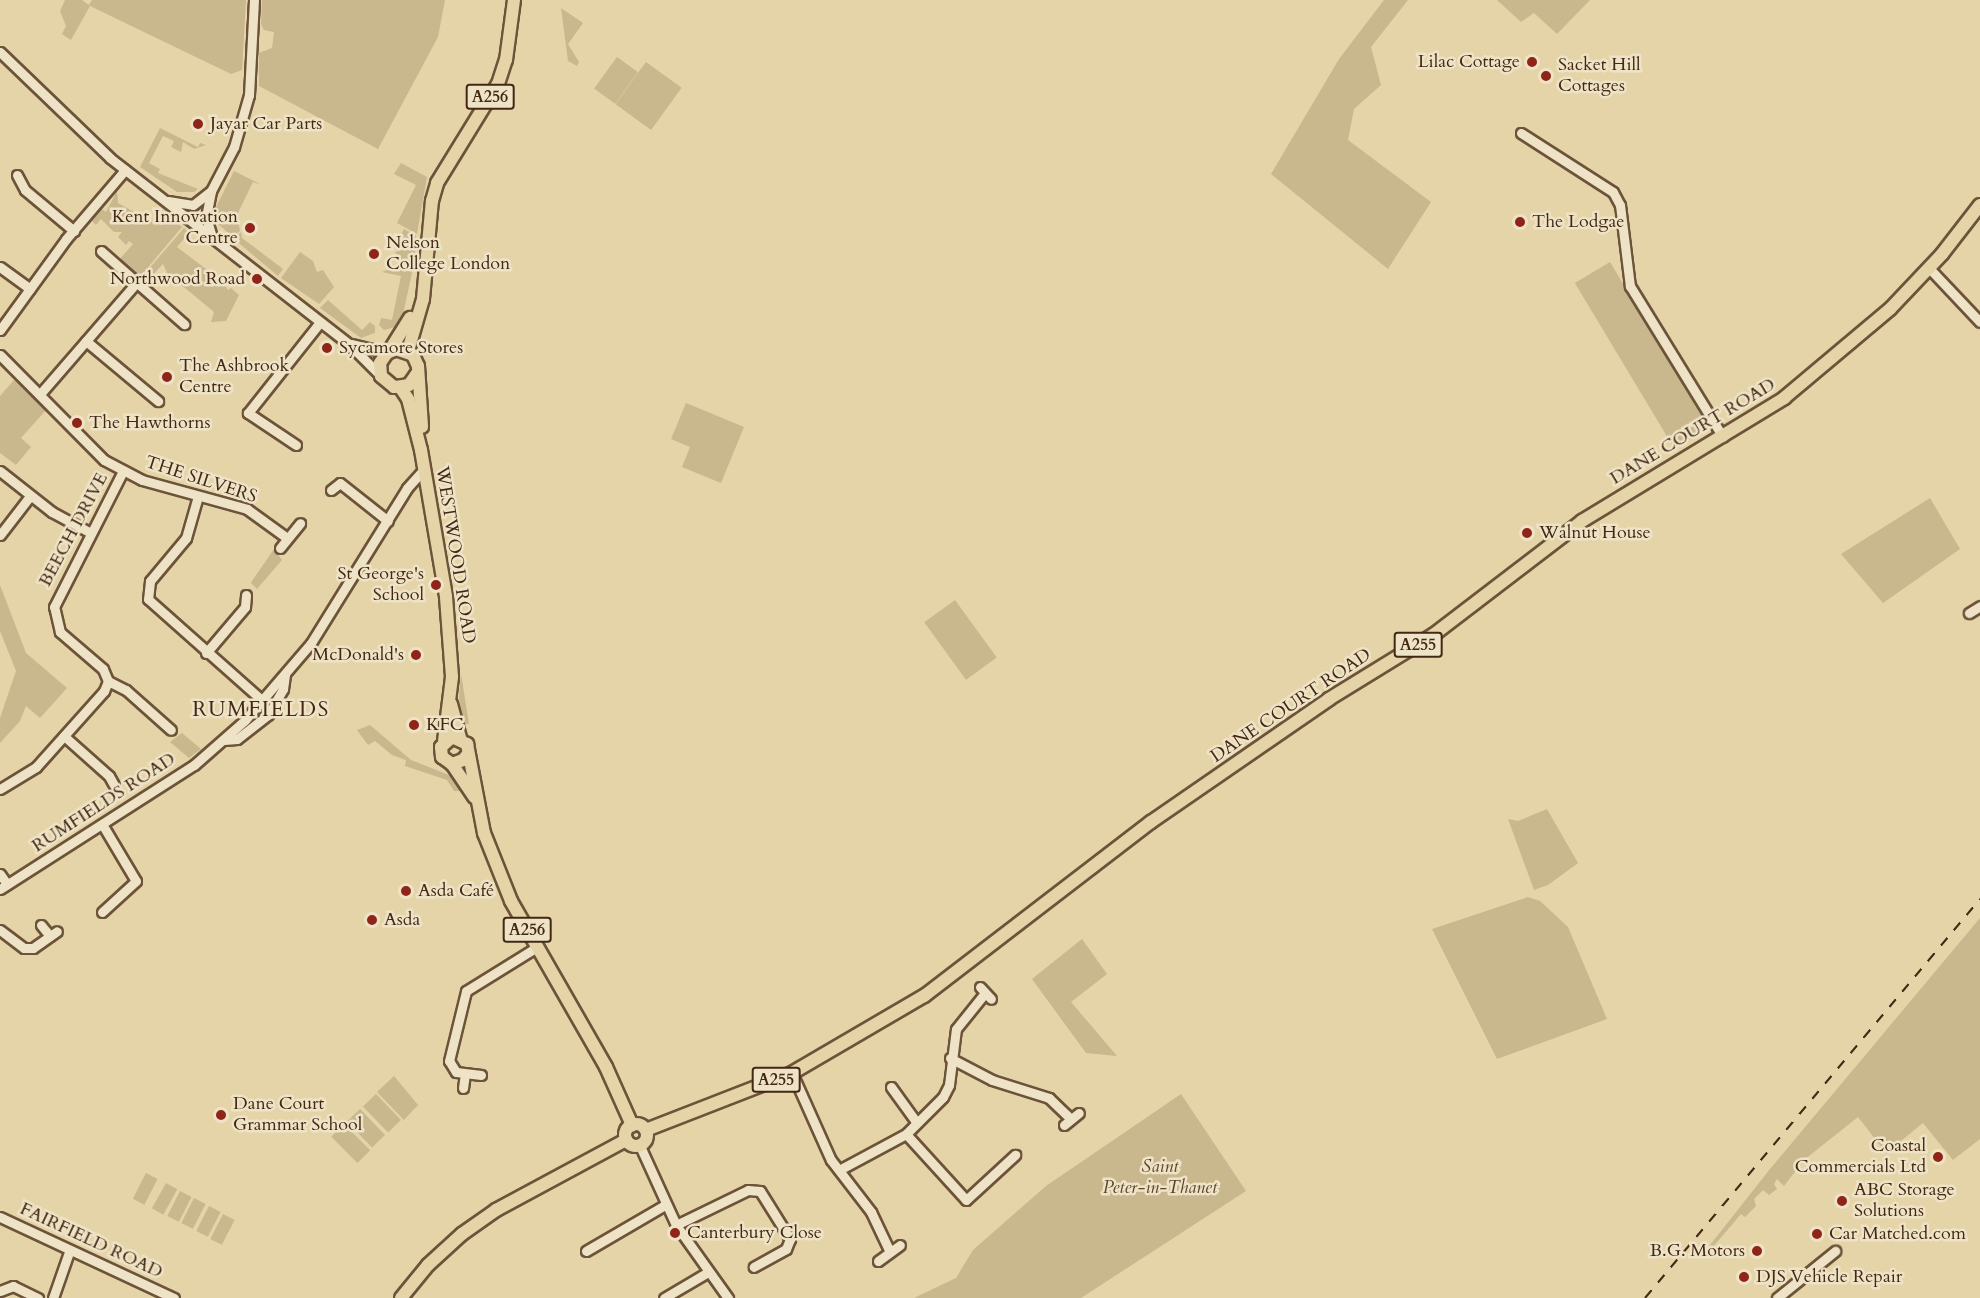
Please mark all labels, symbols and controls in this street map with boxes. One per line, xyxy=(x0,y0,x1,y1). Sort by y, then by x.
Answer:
place label: Lilac Cottage xyxy=(1418,51,1520,73)
marker: Lilac Cottage xyxy=(1525,55,1539,69)
place label: Sacket Hill Cottages xyxy=(1558,55,1641,98)
marker: Sacket Hill Cottages xyxy=(1539,69,1553,83)
road number: A256 xyxy=(464,84,516,110)
place label: Jayar Car Parts xyxy=(210,113,322,135)
marker: Jayar Car Parts xyxy=(191,117,205,131)
place label: Kent Innovation Centre xyxy=(112,207,238,250)
place label: The Lodgae xyxy=(1532,211,1624,233)
marker: The Lodgae xyxy=(1513,215,1527,229)
marker: Kent Innovation Centre xyxy=(243,221,257,235)
place label: Nelson College London xyxy=(386,233,510,276)
marker: Nelson College London xyxy=(367,247,381,261)
place label: Northwood Road xyxy=(110,268,245,290)
marker: Northwood Road xyxy=(250,272,264,286)
place label: Sycamore Stores xyxy=(339,337,463,359)
marker: Sycamore Stores xyxy=(320,341,334,355)
place label: The Ashbrook Centre xyxy=(179,356,289,398)
marker: The Ashbrook Centre xyxy=(160,370,174,384)
street label: DANE COURT ROAD xyxy=(1607,374,1779,490)
place label: The Hawthorns xyxy=(89,412,210,434)
marker: The Hawthorns xyxy=(70,416,84,430)
street label: THE SILVERS xyxy=(142,452,260,508)
street label: WESTWOOD ROAD xyxy=(430,465,480,645)
street label: BEECH DRIVE xyxy=(35,469,113,591)
place label: Walnut House xyxy=(1539,522,1651,544)
marker: Walnut House xyxy=(1520,526,1534,540)
place label: St George's School xyxy=(337,564,424,606)
marker: St George's School xyxy=(429,578,443,592)
road number: A255 xyxy=(1392,632,1444,658)
place label: McDonald's xyxy=(312,644,404,666)
street label: DANE COURT ROAD xyxy=(1207,644,1375,768)
marker: McDonald's xyxy=(409,648,423,662)
district label: RUMFIELDS xyxy=(192,697,330,723)
place label: KFC xyxy=(426,714,463,736)
marker: KFC xyxy=(407,718,421,732)
street label: RUMFIELDS ROAD xyxy=(28,749,180,857)
place label: Asda Café xyxy=(418,880,494,902)
marker: Asda Café xyxy=(399,884,413,898)
place label: Asda xyxy=(384,909,420,931)
marker: Asda xyxy=(365,913,379,927)
road number: A256 xyxy=(502,917,552,943)
road number: A255 xyxy=(750,1067,802,1093)
place label: Dane Court Grammar School xyxy=(233,1094,362,1136)
marker: Dane Court Grammar School xyxy=(214,1108,228,1122)
place label: Coastal Commercials Ltd xyxy=(1795,1136,1926,1178)
marker: Coastal Commercials Ltd xyxy=(1931,1150,1945,1164)
park label: Saint Peter-in-Thanet xyxy=(1103,1157,1217,1200)
place label: ABC Storage Solutions xyxy=(1854,1180,1955,1222)
marker: ABC Storage Solutions xyxy=(1835,1194,1849,1208)
street label: FAIRFIELD ROAD xyxy=(16,1198,166,1284)
place label: Canterbury Close xyxy=(687,1222,822,1244)
place label: Car Matched.com xyxy=(1829,1223,1966,1245)
marker: Canterbury Close xyxy=(668,1226,682,1240)
marker: Car Matched.com xyxy=(1810,1227,1824,1241)
place label: B.G. Motors xyxy=(1650,1240,1745,1262)
marker: B.G. Motors xyxy=(1750,1244,1764,1258)
place label: DJS Vehicle Repair xyxy=(1756,1266,1902,1288)
marker: DJS Vehicle Repair xyxy=(1737,1270,1751,1284)

